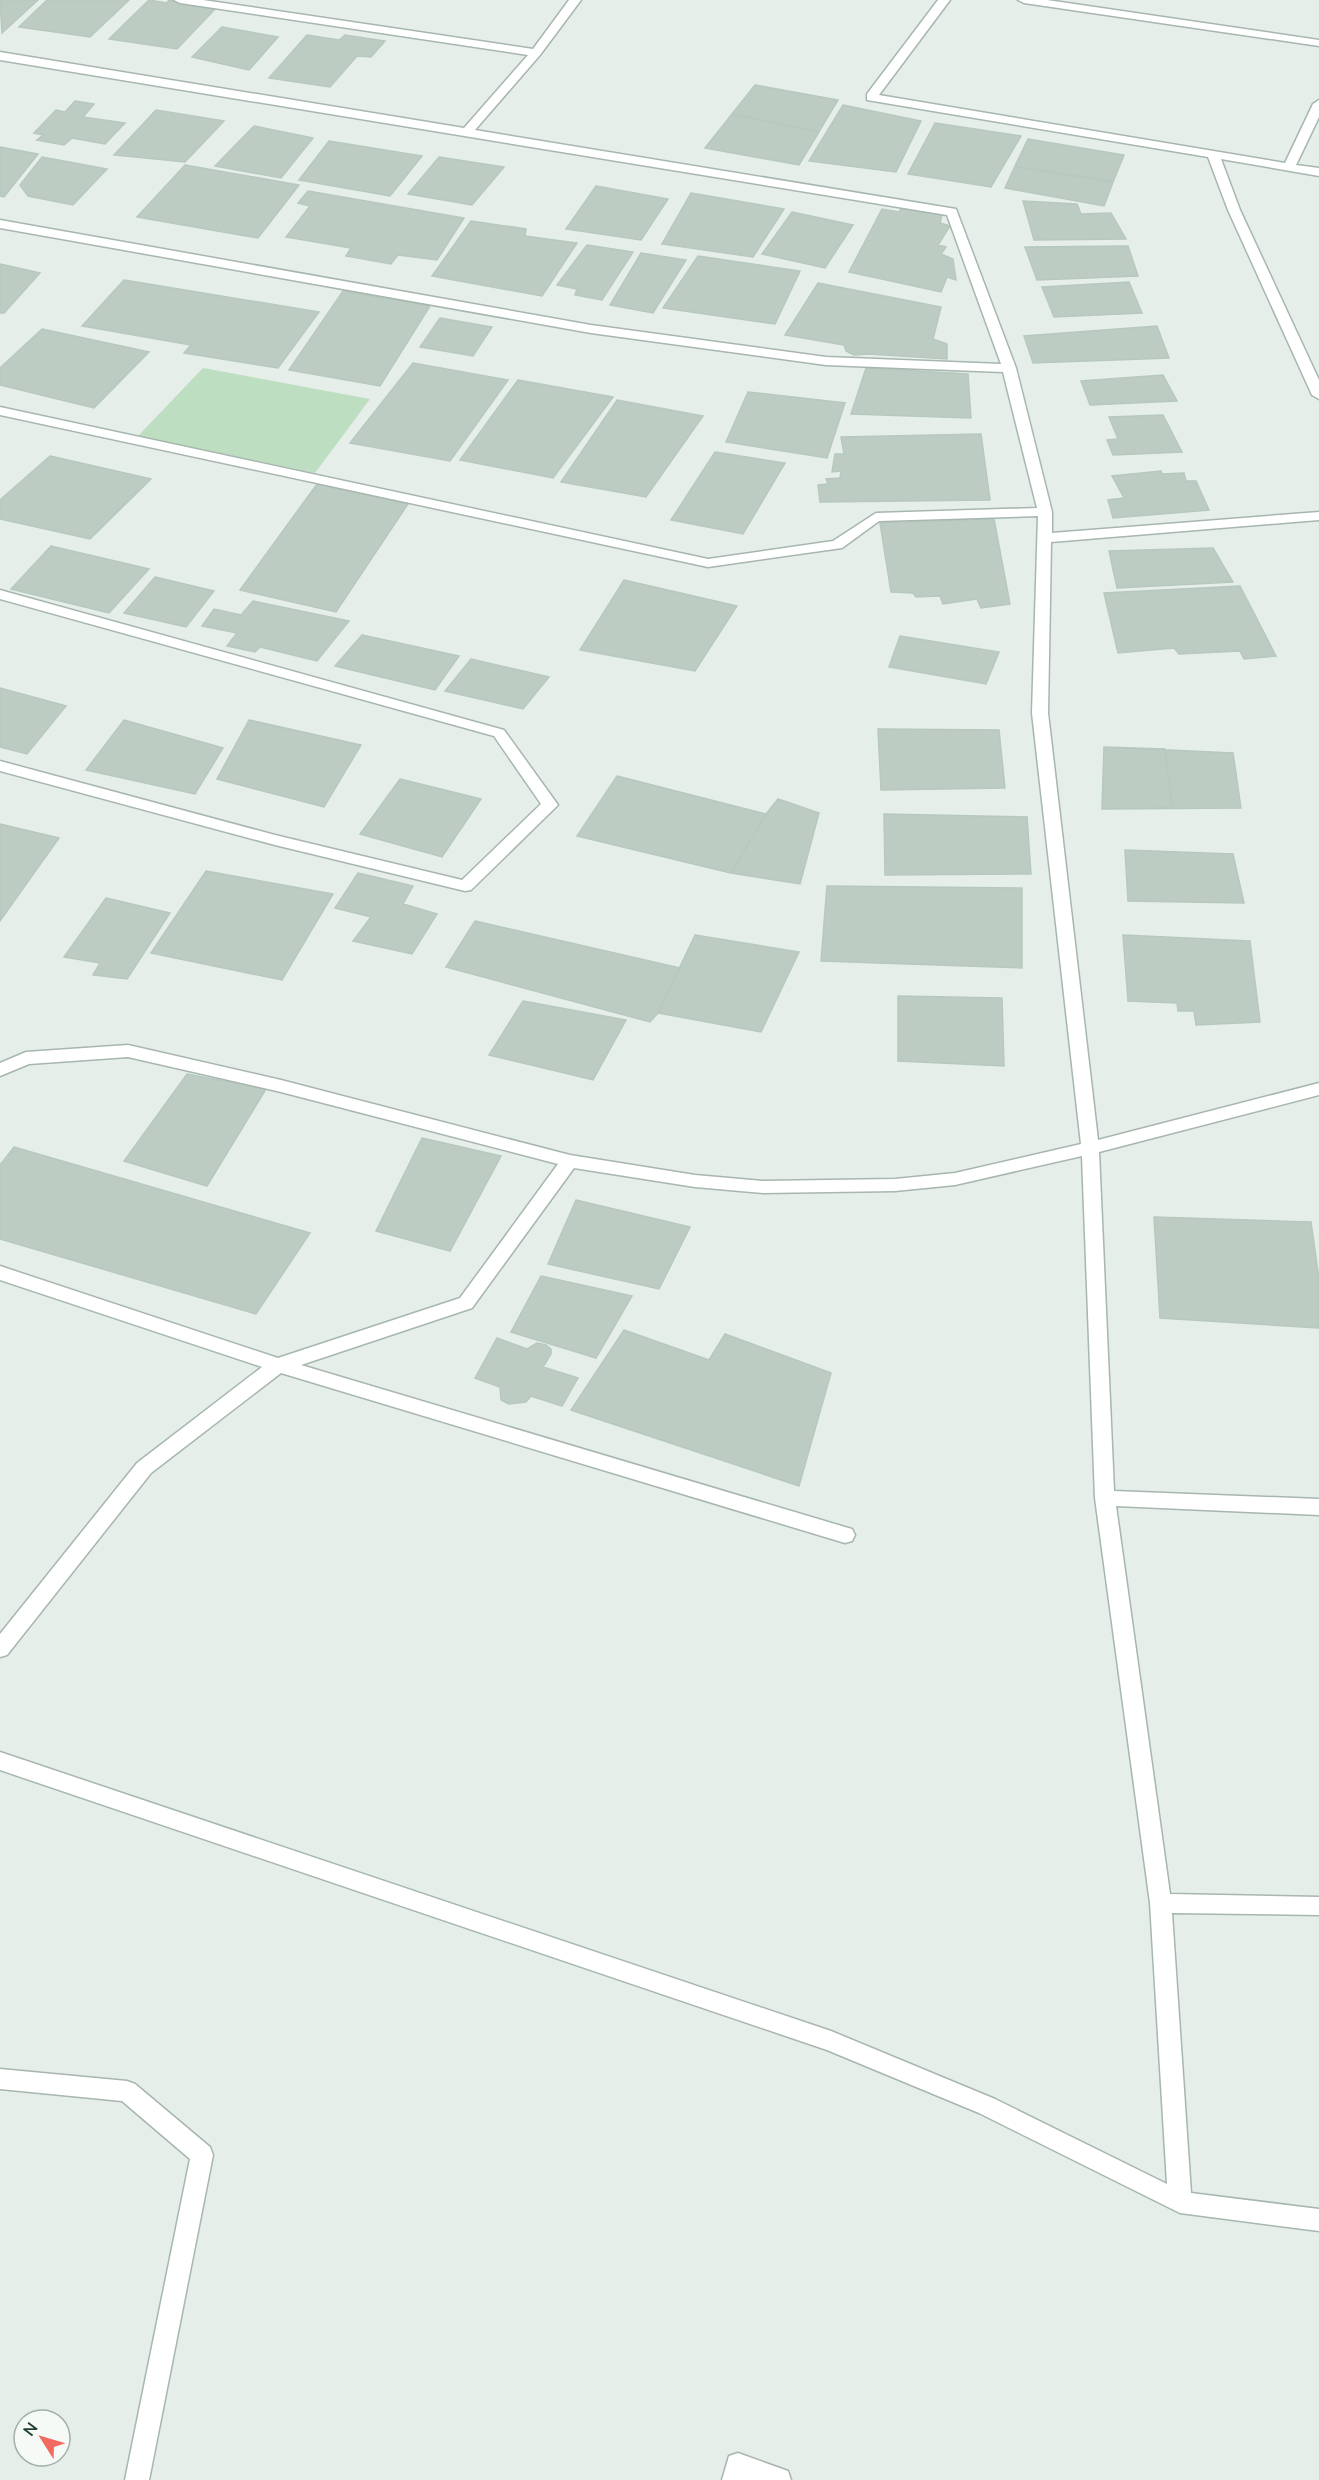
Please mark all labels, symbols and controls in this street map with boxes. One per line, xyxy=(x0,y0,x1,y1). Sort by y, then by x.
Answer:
north arrow xyxy=(12,2408,72,2468)
text: N xyxy=(18,2418,43,2441)

